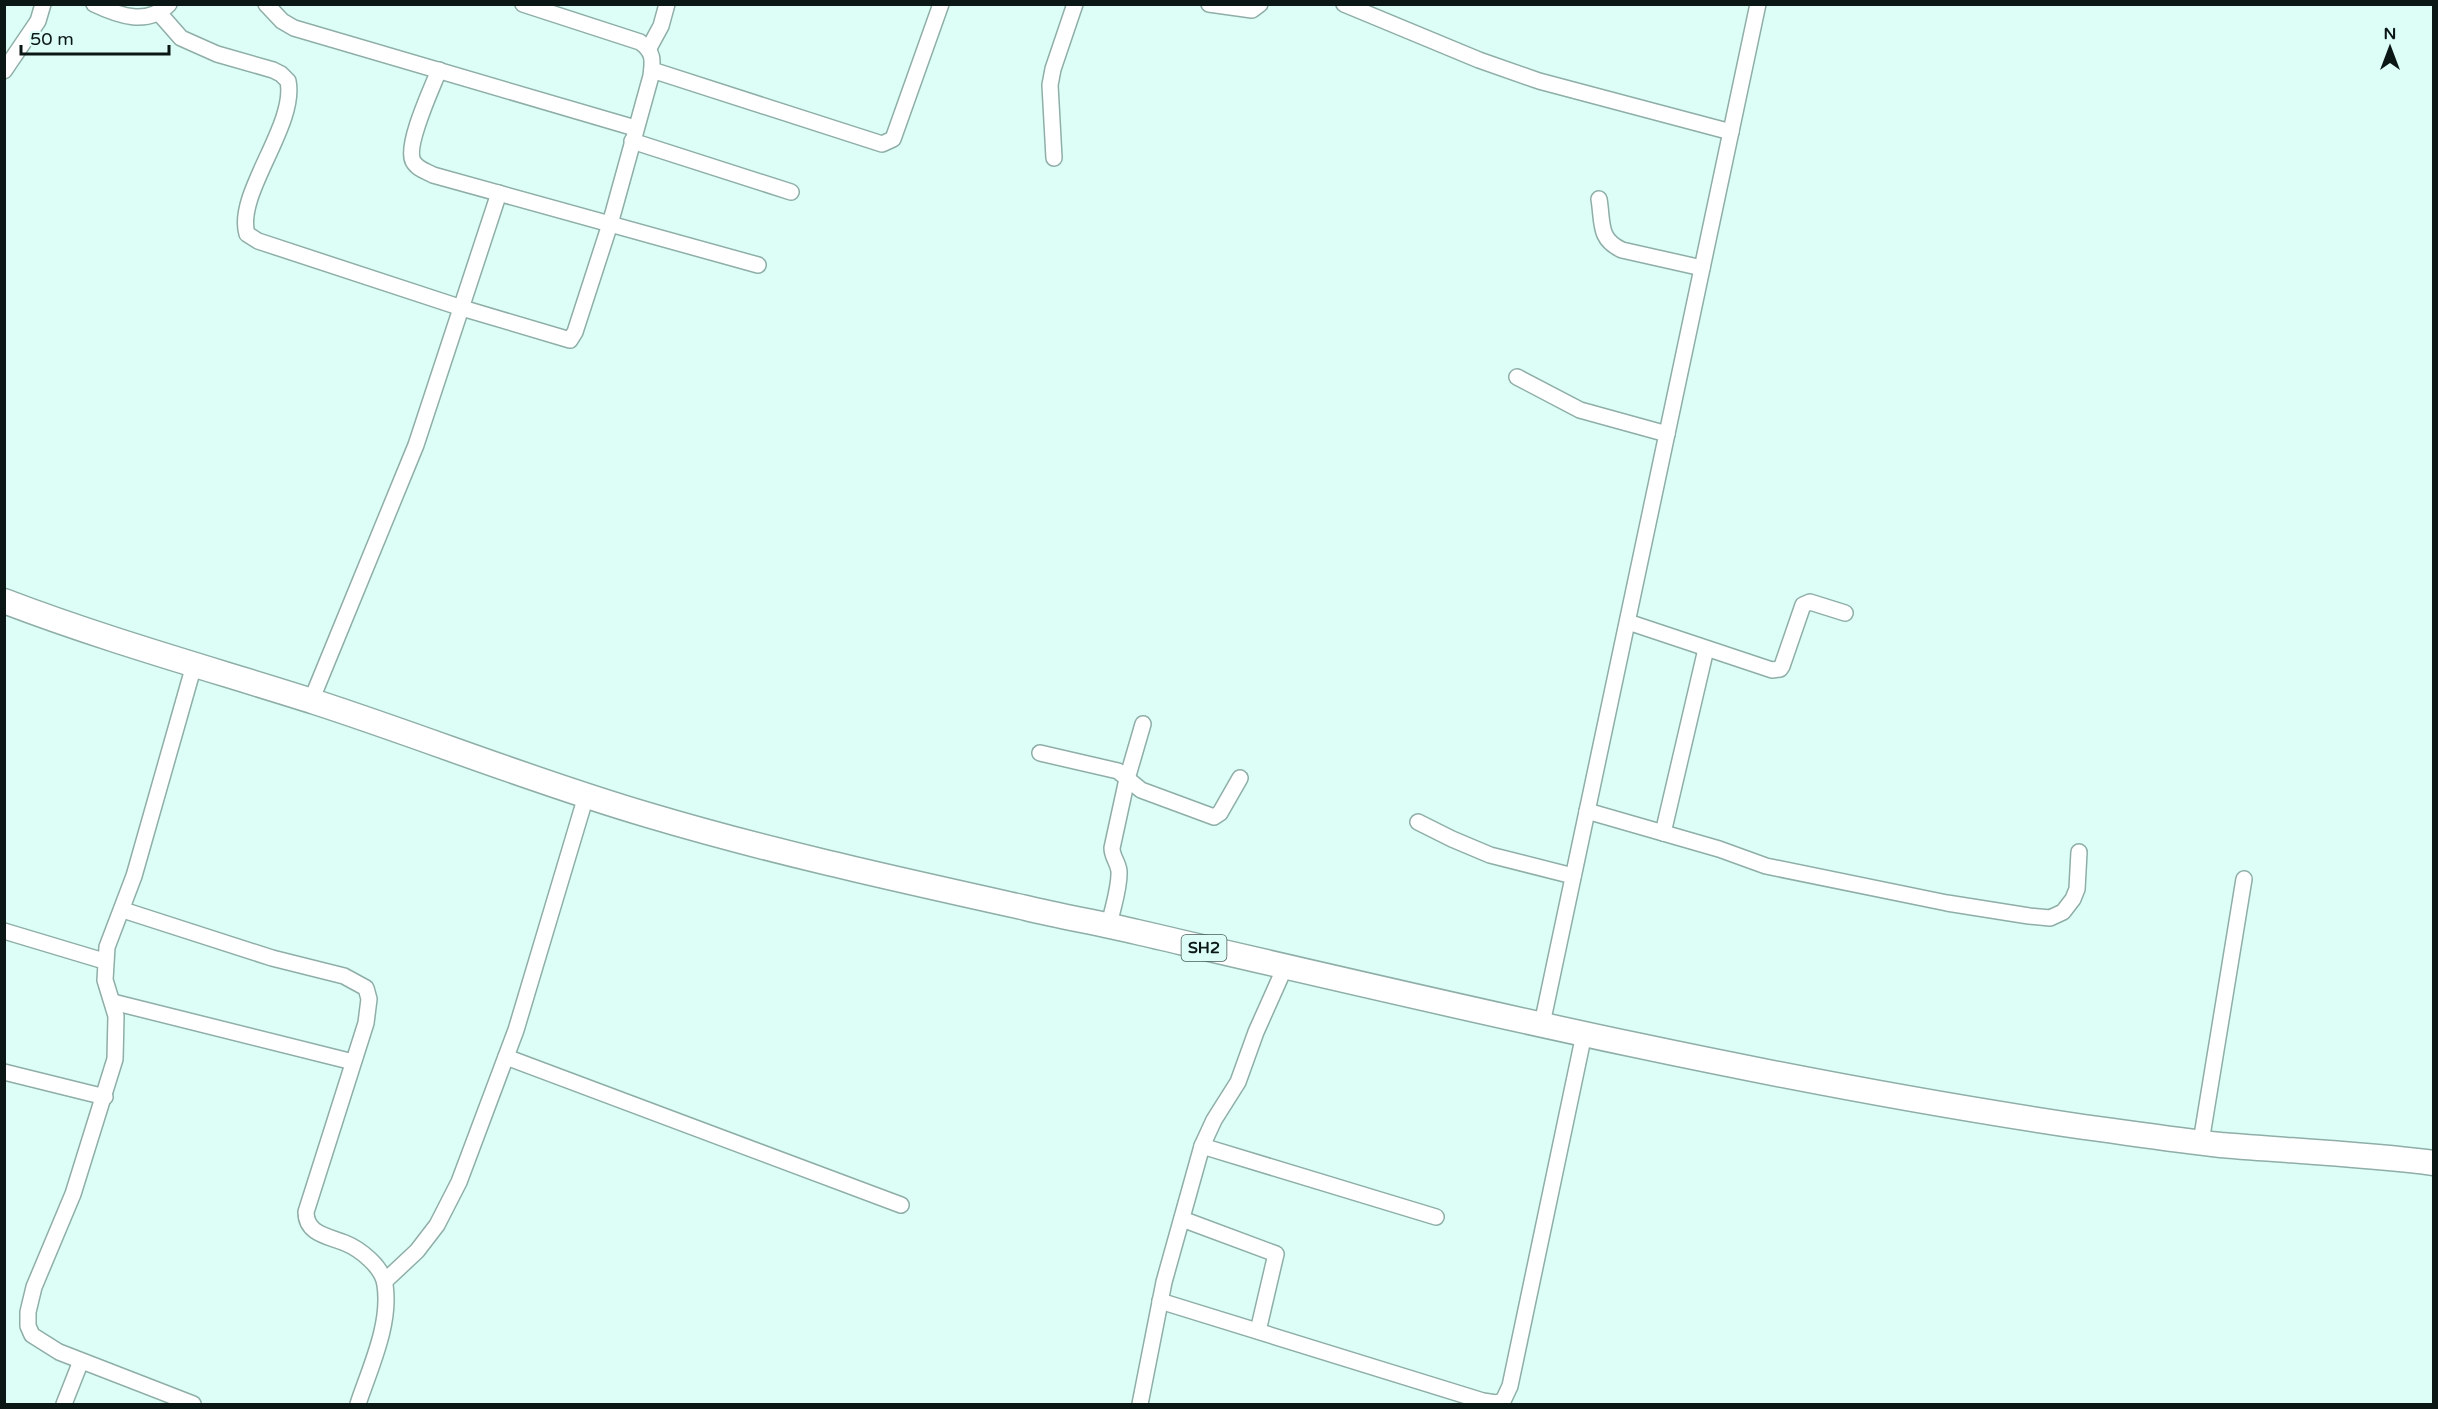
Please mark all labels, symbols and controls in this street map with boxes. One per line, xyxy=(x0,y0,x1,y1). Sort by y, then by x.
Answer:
scale bar xyxy=(21,18,170,56)
north arrow xyxy=(2360,18,2420,78)
text: N xyxy=(2384,24,2396,44)
text: 50 m xyxy=(30,28,74,50)
road number: SH2 xyxy=(1182,935,1226,961)

